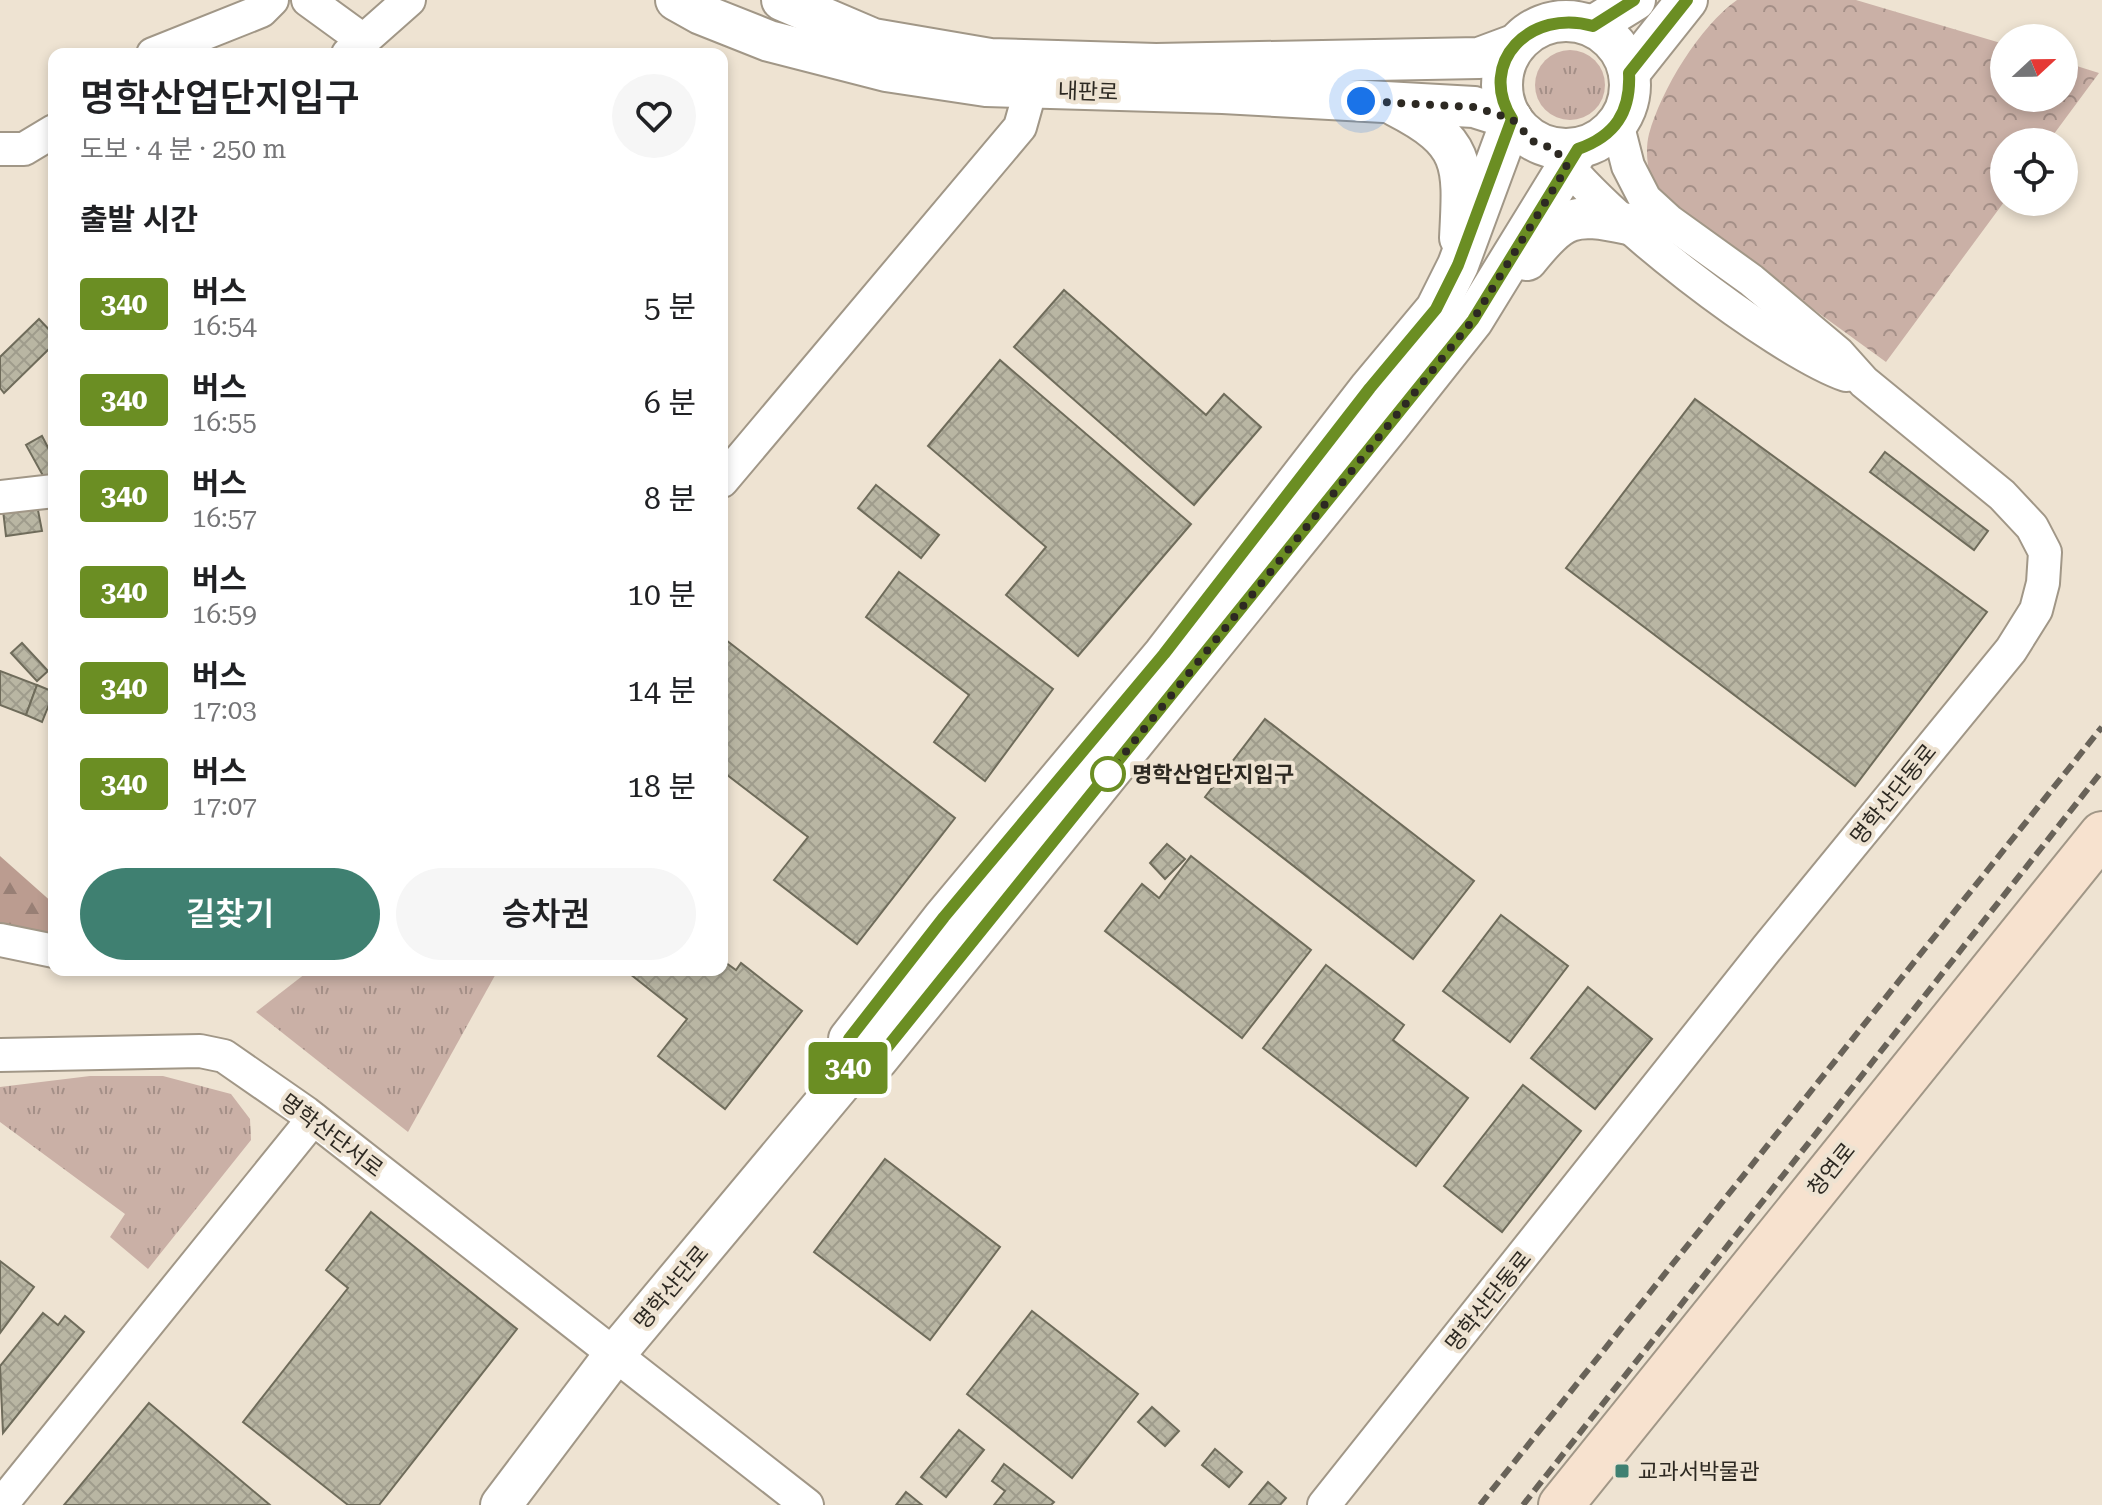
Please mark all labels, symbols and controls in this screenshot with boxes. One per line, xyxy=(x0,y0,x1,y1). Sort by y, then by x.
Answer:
north arrow xyxy=(1990,24,2078,112)
map controls xyxy=(1990,24,2078,216)
button: heart xyxy=(612,74,696,158)
text: 명학산업단지입구 xyxy=(80,76,360,120)
street label: 내판로 xyxy=(1057,78,1119,105)
your location xyxy=(1341,81,1381,121)
button: locate xyxy=(1990,128,2078,216)
text: 도보 · 4 분 · 250 m xyxy=(80,134,286,164)
text: 출발 시간 xyxy=(80,202,198,237)
text: 버스 xyxy=(192,274,247,309)
text: 340 xyxy=(100,287,148,320)
text: 5 분 xyxy=(644,289,696,324)
text: 16:54 xyxy=(192,311,257,341)
text: 버스 xyxy=(192,370,247,405)
text: 340 xyxy=(100,383,148,416)
text: 6 분 xyxy=(644,385,696,420)
text: 16:55 xyxy=(192,407,257,437)
text: 버스 xyxy=(192,466,247,501)
text: 340 xyxy=(100,479,148,512)
text: 8 분 xyxy=(644,481,696,516)
text: 16:57 xyxy=(192,503,257,533)
text: 버스 xyxy=(192,562,247,597)
text: 340 xyxy=(100,575,148,608)
text: 10 분 xyxy=(627,577,696,612)
text: 16:59 xyxy=(192,599,257,629)
text: 버스 xyxy=(192,658,247,693)
text: 340 xyxy=(100,671,148,704)
text: 14 분 xyxy=(627,673,696,708)
text: 17:03 xyxy=(192,695,257,725)
street label: 명학산단동로 xyxy=(1845,739,1941,849)
text: 버스 xyxy=(192,754,247,789)
marker: 명학산업단지입구 xyxy=(1091,757,1125,791)
place label: 명학산업단지입구 xyxy=(1132,762,1294,787)
text: 340 xyxy=(100,767,148,800)
text: 18 분 xyxy=(627,769,696,804)
text: 17:07 xyxy=(192,791,257,821)
button: 길찾기 xyxy=(80,868,380,960)
button: 승차권 xyxy=(396,868,696,960)
line badge: 340 xyxy=(802,1042,894,1094)
text: 340 xyxy=(824,1051,872,1084)
street label: 명학산단서로 xyxy=(276,1089,388,1182)
street label: 청연로 xyxy=(1803,1138,1860,1201)
street label: 명학산단로 xyxy=(629,1241,713,1334)
street label: 명학산단동로 xyxy=(1440,1246,1536,1356)
place label: 교과서박물관 xyxy=(1638,1459,1759,1484)
marker: 교과서박물관 xyxy=(1613,1462,1631,1480)

